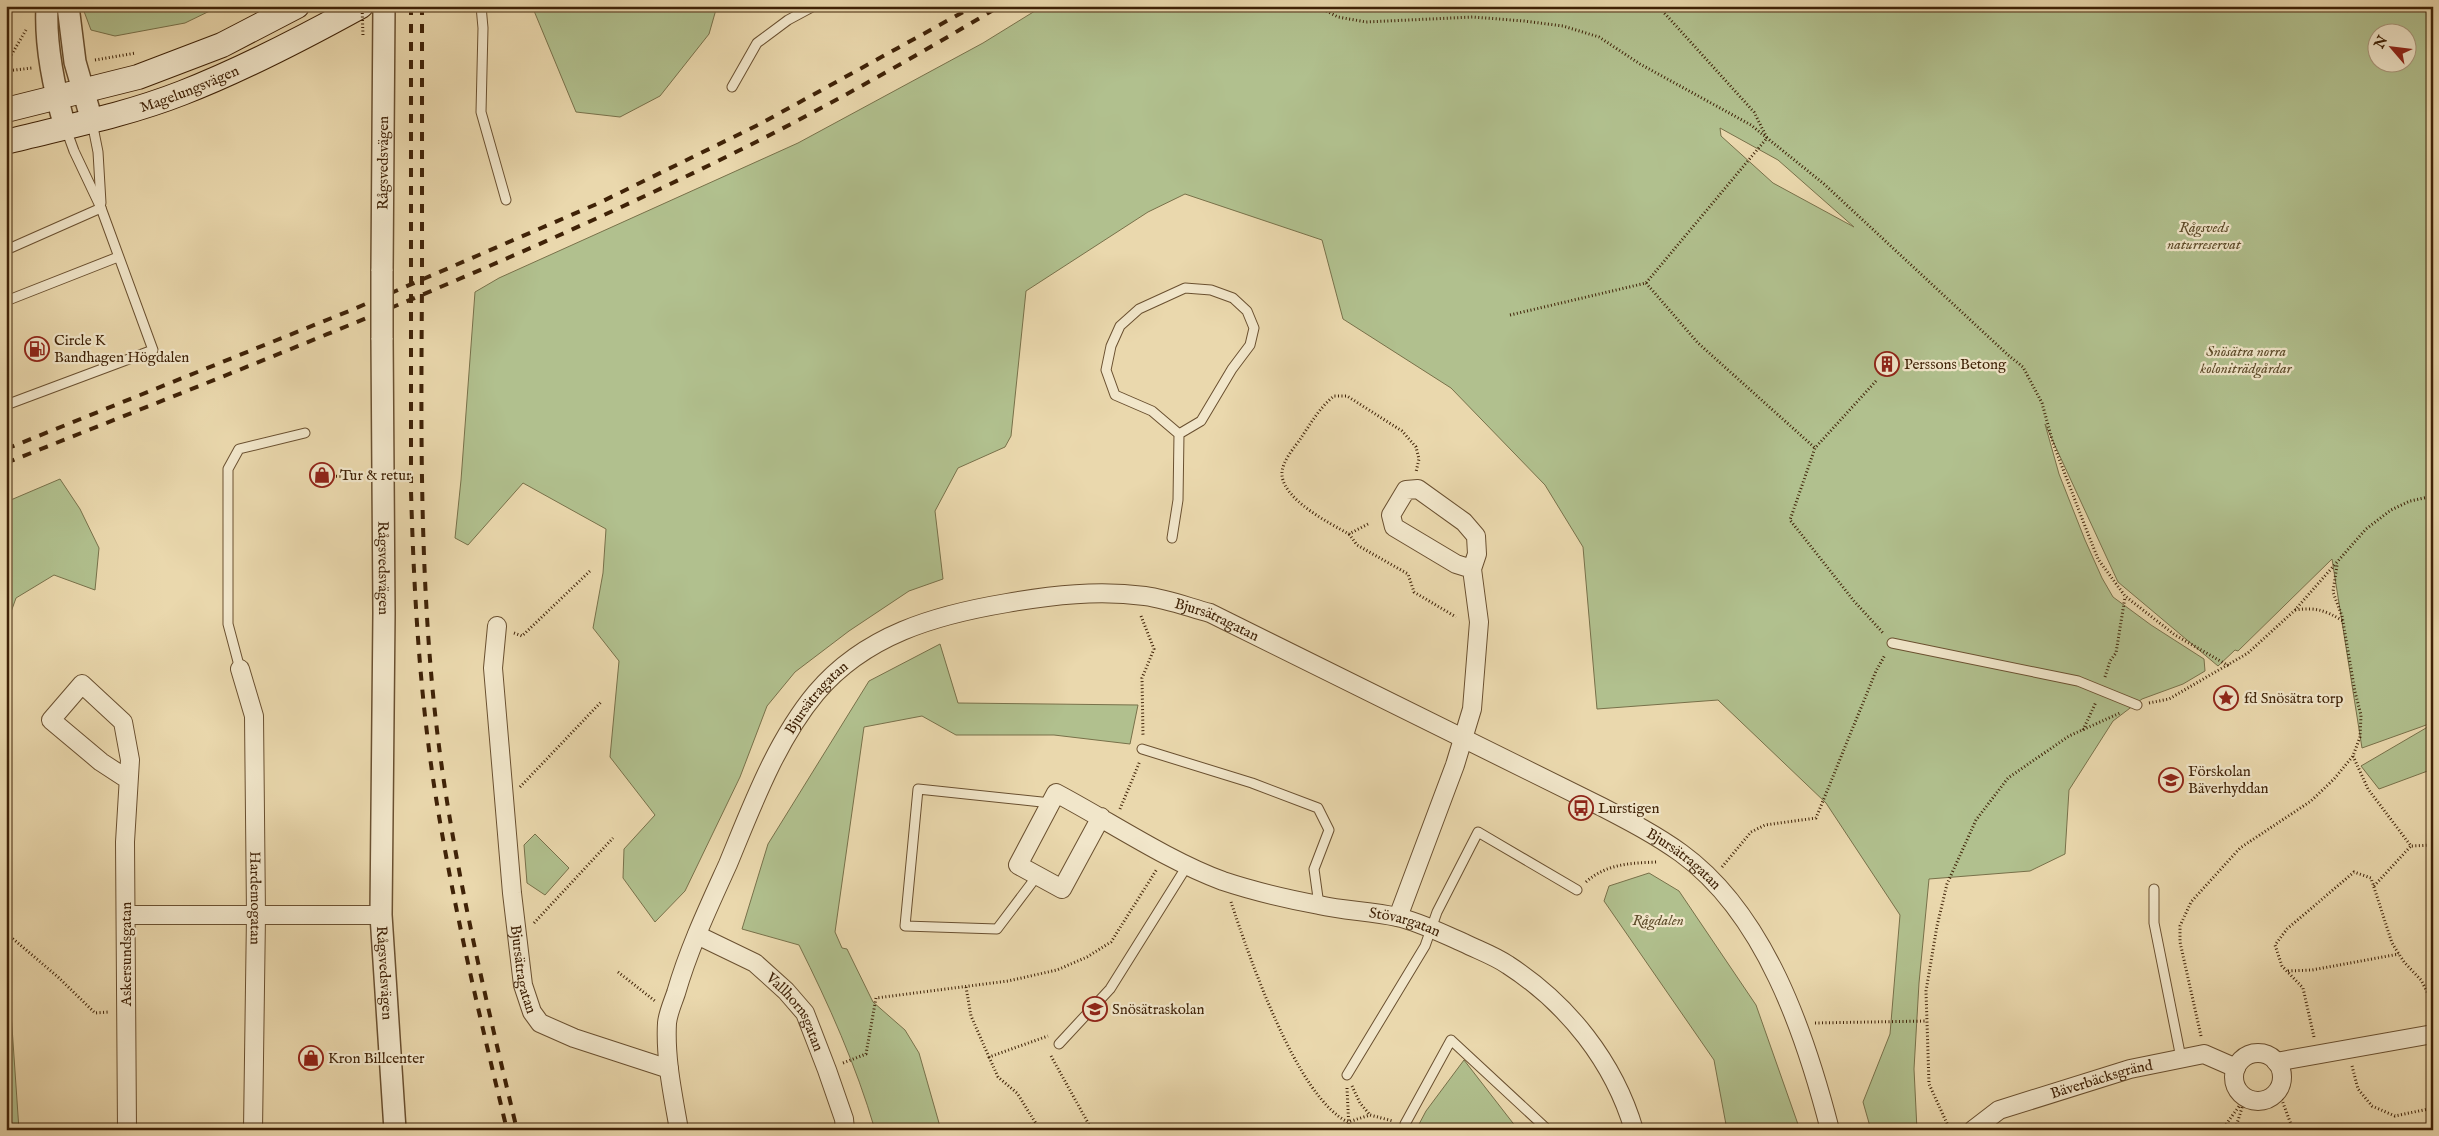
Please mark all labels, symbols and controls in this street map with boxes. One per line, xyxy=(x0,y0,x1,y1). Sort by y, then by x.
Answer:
north arrow xyxy=(2366,22,2416,72)
text: N xyxy=(2370,33,2392,53)
street label: Magelungsvägen xyxy=(137,61,242,117)
street label: Rågsvedsvägen xyxy=(373,116,393,210)
park label: Rågsveds naturreservat xyxy=(2167,218,2242,254)
place label: Circle K Bandhagen Högdalen xyxy=(54,331,189,367)
fuel station icon: Circle K Bandhagen Högdalen xyxy=(24,336,50,362)
park label: Snösätra norra koloniträdgårdar xyxy=(2199,342,2293,379)
building icon: Perssons Betong xyxy=(1874,351,1900,377)
place label: Perssons Betong xyxy=(1904,355,2007,374)
shop icon: Tur & retur xyxy=(309,462,335,488)
place label: Tur & retur xyxy=(340,466,412,485)
street label: Rågsvedsvägen xyxy=(374,521,394,615)
street label: Bjursätragatan xyxy=(1172,594,1262,645)
street label: Bjursätragatan xyxy=(780,657,852,738)
place icon: fd Snösätra torp xyxy=(2213,685,2239,711)
place label: fd Snösätra torp xyxy=(2244,689,2343,708)
place label: Förskolan Bäverhyddan xyxy=(2188,762,2269,798)
school or university icon: Förskolan Bäverhyddan xyxy=(2158,767,2184,793)
bus stop icon: Lurstigen xyxy=(1568,795,1594,821)
place label: Lurstigen xyxy=(1598,799,1659,818)
street label: Bjursätragatan xyxy=(1643,824,1726,893)
street label: Hardemogatan xyxy=(246,851,266,945)
street label: Askersundsgatan xyxy=(117,902,136,1007)
street label: Stövargatan xyxy=(1368,903,1444,941)
park label: Rågdalen xyxy=(1632,911,1684,931)
street label: Bjursätragatan xyxy=(506,924,541,1016)
street label: Rågsvedsvägen xyxy=(372,925,397,1020)
street label: Vallhornsgatan xyxy=(761,968,828,1054)
school or university icon: Snösätraskolan xyxy=(1082,996,1108,1022)
place label: Snösätraskolan xyxy=(1112,1000,1204,1019)
shop icon: Kron Billcenter xyxy=(298,1045,324,1071)
place label: Kron Billcenter xyxy=(328,1049,425,1068)
street label: Bäverbäcksgränd xyxy=(2048,1055,2155,1103)

